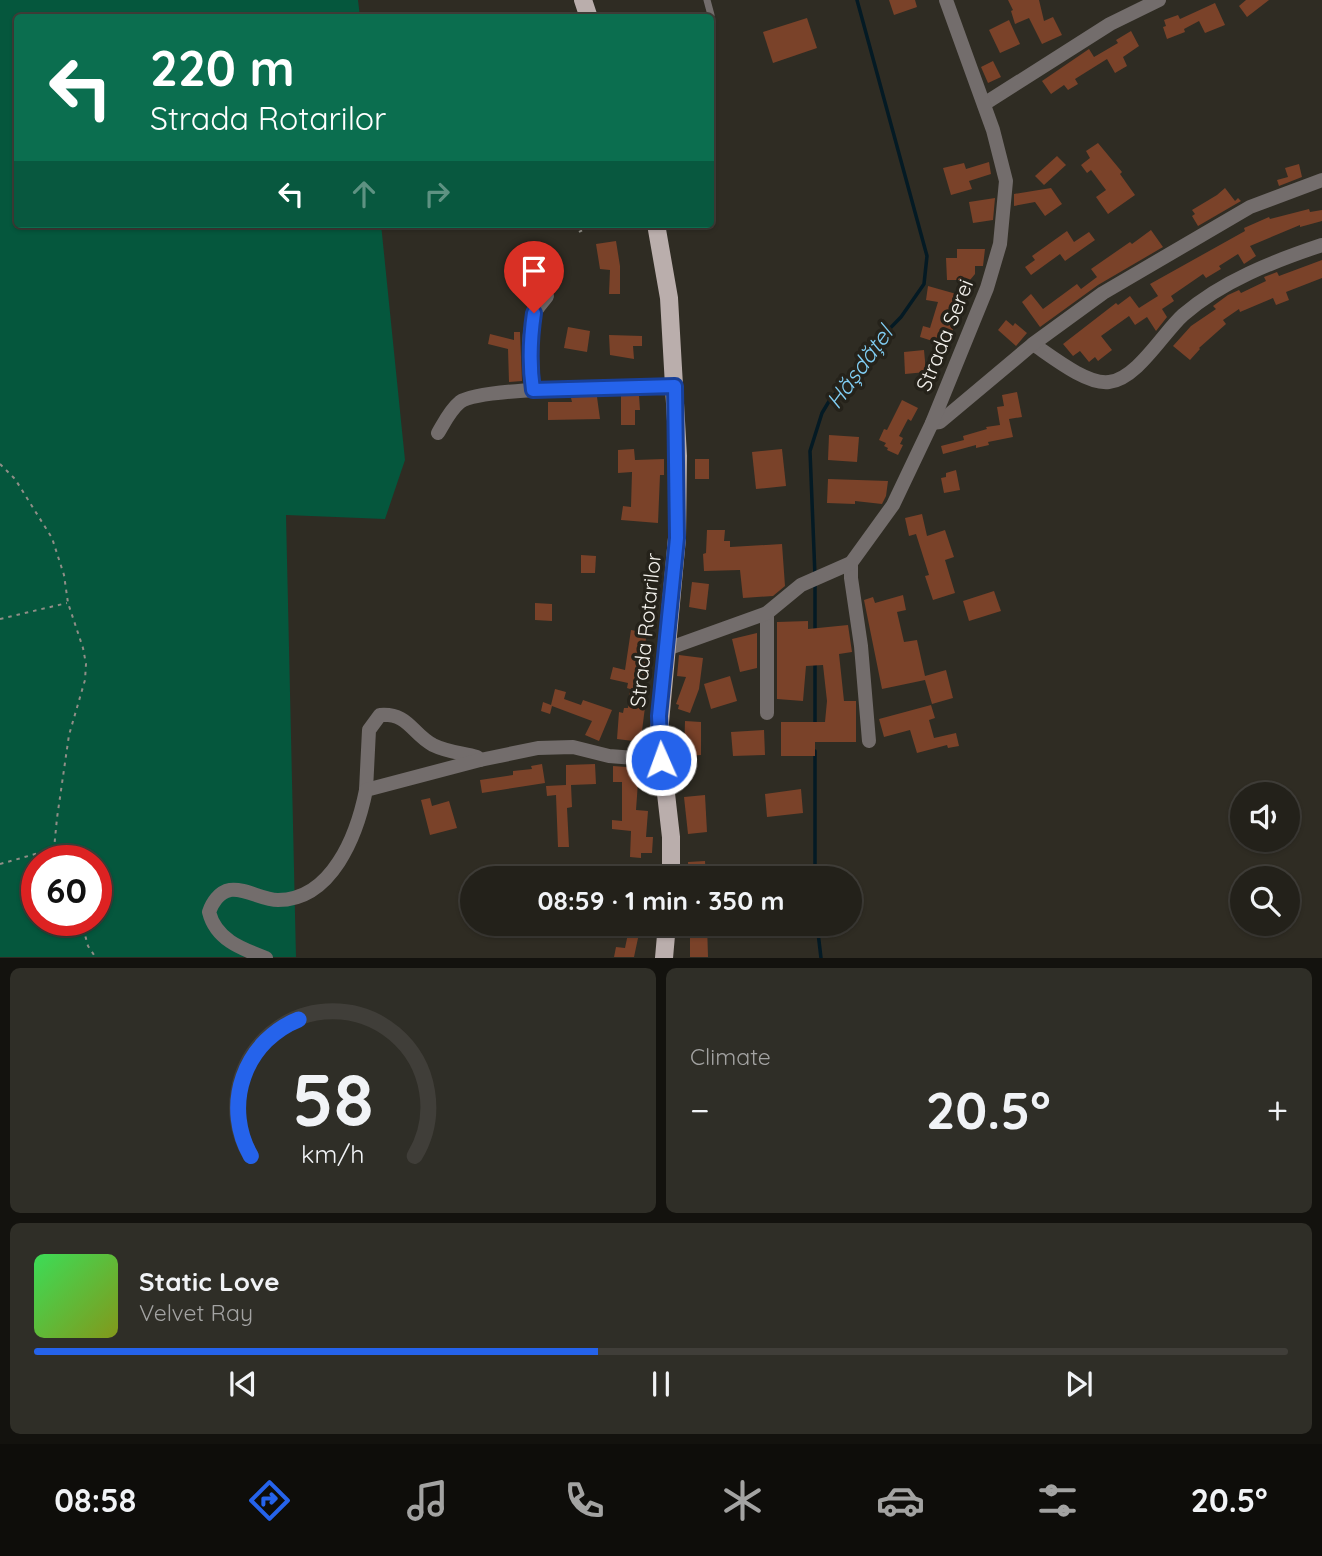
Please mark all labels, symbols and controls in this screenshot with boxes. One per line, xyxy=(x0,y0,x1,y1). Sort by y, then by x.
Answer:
text: 220 m xyxy=(150,37,295,98)
icon: left xyxy=(35,42,126,133)
text: Strada Rotarilor xyxy=(150,98,386,138)
icon: left xyxy=(272,175,310,213)
icon: ahead xyxy=(345,175,383,213)
icon: right xyxy=(418,175,456,213)
pin xyxy=(504,241,564,313)
icon: arrive xyxy=(515,252,553,290)
street label: Strada Serei xyxy=(910,275,978,395)
water label: Hășdățel xyxy=(819,318,900,414)
street label: Strada Rotarilor xyxy=(624,551,666,709)
position arrow xyxy=(624,723,698,797)
map controls xyxy=(1230,782,1300,936)
button: sound xyxy=(1230,782,1300,852)
speed limit sign: 60 xyxy=(21,845,112,936)
button: search xyxy=(1230,866,1300,936)
text: 08:59 · 1 min · 350 m xyxy=(538,884,784,917)
text: Climate xyxy=(690,1042,771,1071)
text: 58 xyxy=(292,1054,374,1145)
text: 20.5° xyxy=(926,1077,1051,1142)
text: − xyxy=(690,1086,710,1134)
text: + xyxy=(1267,1086,1288,1134)
text: km/h xyxy=(301,1138,365,1169)
text: Static Love xyxy=(139,1265,280,1298)
text: Velvet Ray xyxy=(139,1298,253,1327)
icon: previous xyxy=(224,1365,262,1403)
icon: pause xyxy=(642,1365,680,1403)
icon: next xyxy=(1060,1365,1098,1403)
icon: directions xyxy=(245,1476,294,1525)
icon: music xyxy=(403,1476,452,1525)
icon: phone xyxy=(560,1476,609,1525)
icon: climate xyxy=(718,1476,767,1525)
icon: car xyxy=(876,1476,925,1525)
icon: filters xyxy=(1033,1476,1082,1525)
text: 08:58 xyxy=(54,1480,136,1520)
text: 20.5° xyxy=(1191,1480,1268,1520)

